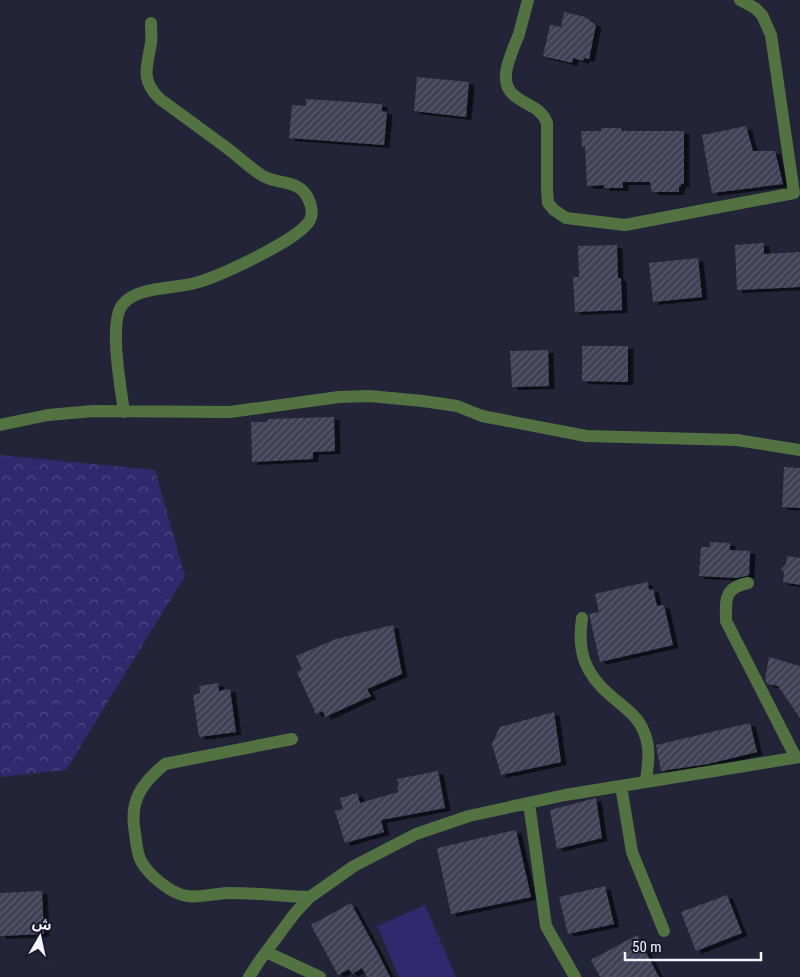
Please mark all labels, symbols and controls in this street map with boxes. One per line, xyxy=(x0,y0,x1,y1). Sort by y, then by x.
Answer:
north arrow xyxy=(15,912,65,962)
text: ش xyxy=(31,915,53,934)
scale bar xyxy=(625,930,761,962)
text: 50 m xyxy=(632,938,662,956)

